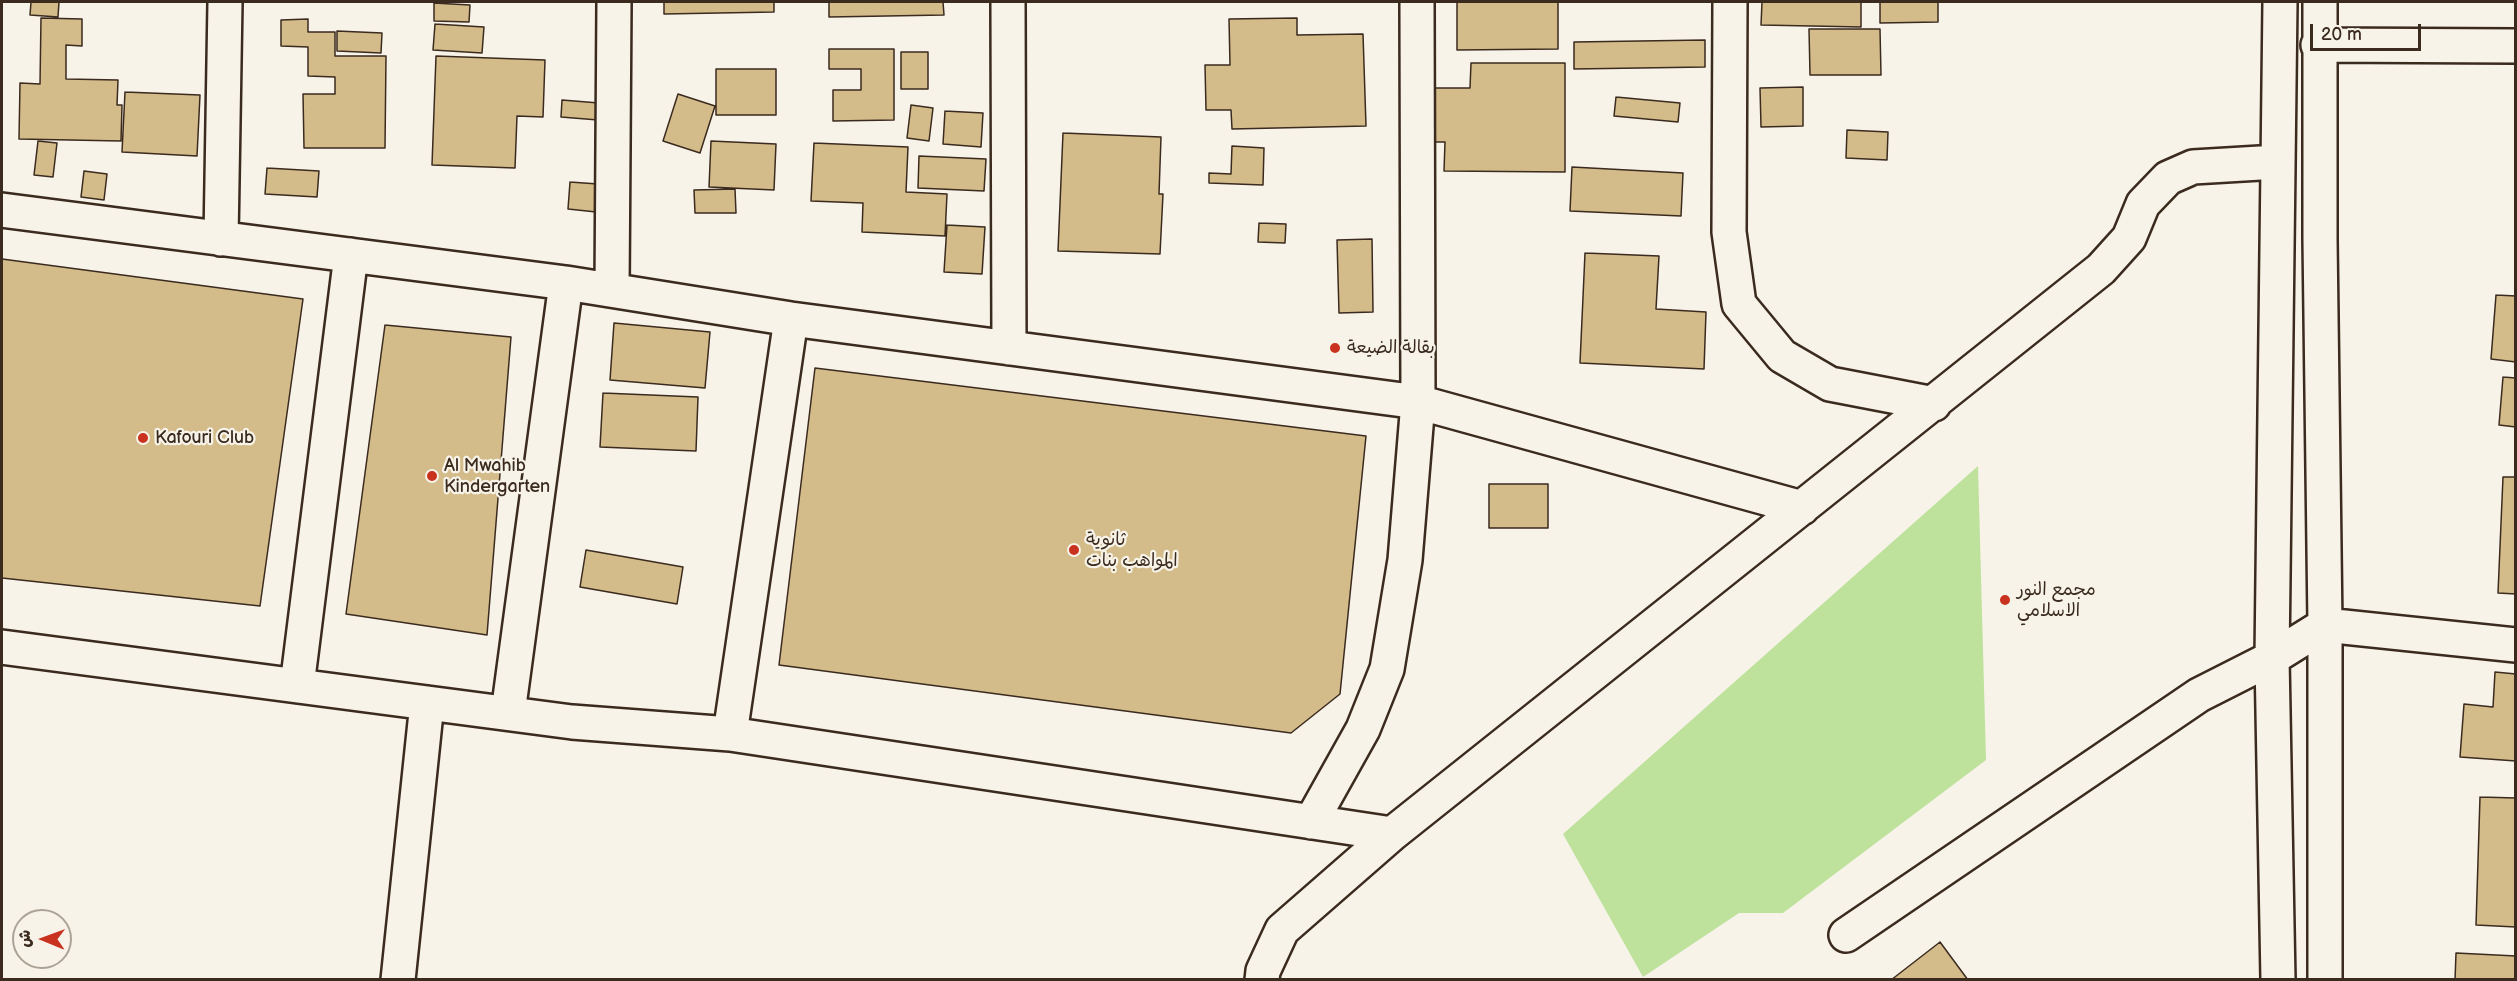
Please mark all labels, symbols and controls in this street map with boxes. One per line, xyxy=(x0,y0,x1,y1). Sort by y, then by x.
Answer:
scale bar xyxy=(2313,12,2424,50)
text: 20 m xyxy=(2321,24,2362,45)
place label: بقالة الضيعة xyxy=(1347,337,1435,359)
marker: بقالة الضيعة xyxy=(1328,341,1342,355)
place label: Kafouri Club xyxy=(155,427,254,449)
marker: Kafouri Club xyxy=(136,431,150,445)
place label: Al Mwahib Kindergarten xyxy=(444,455,550,498)
marker: Al Mwahib Kindergarten xyxy=(425,469,439,483)
place label: ثانوية المواهب بنات xyxy=(1086,529,1178,572)
marker: ثانوية المواهب بنات xyxy=(1067,543,1081,557)
place label: مجمع النور الاسلامي xyxy=(2017,579,2096,622)
marker: مجمع النور الاسلامي xyxy=(1998,593,2012,607)
north arrow xyxy=(12,909,72,969)
text: ش xyxy=(16,930,35,948)

